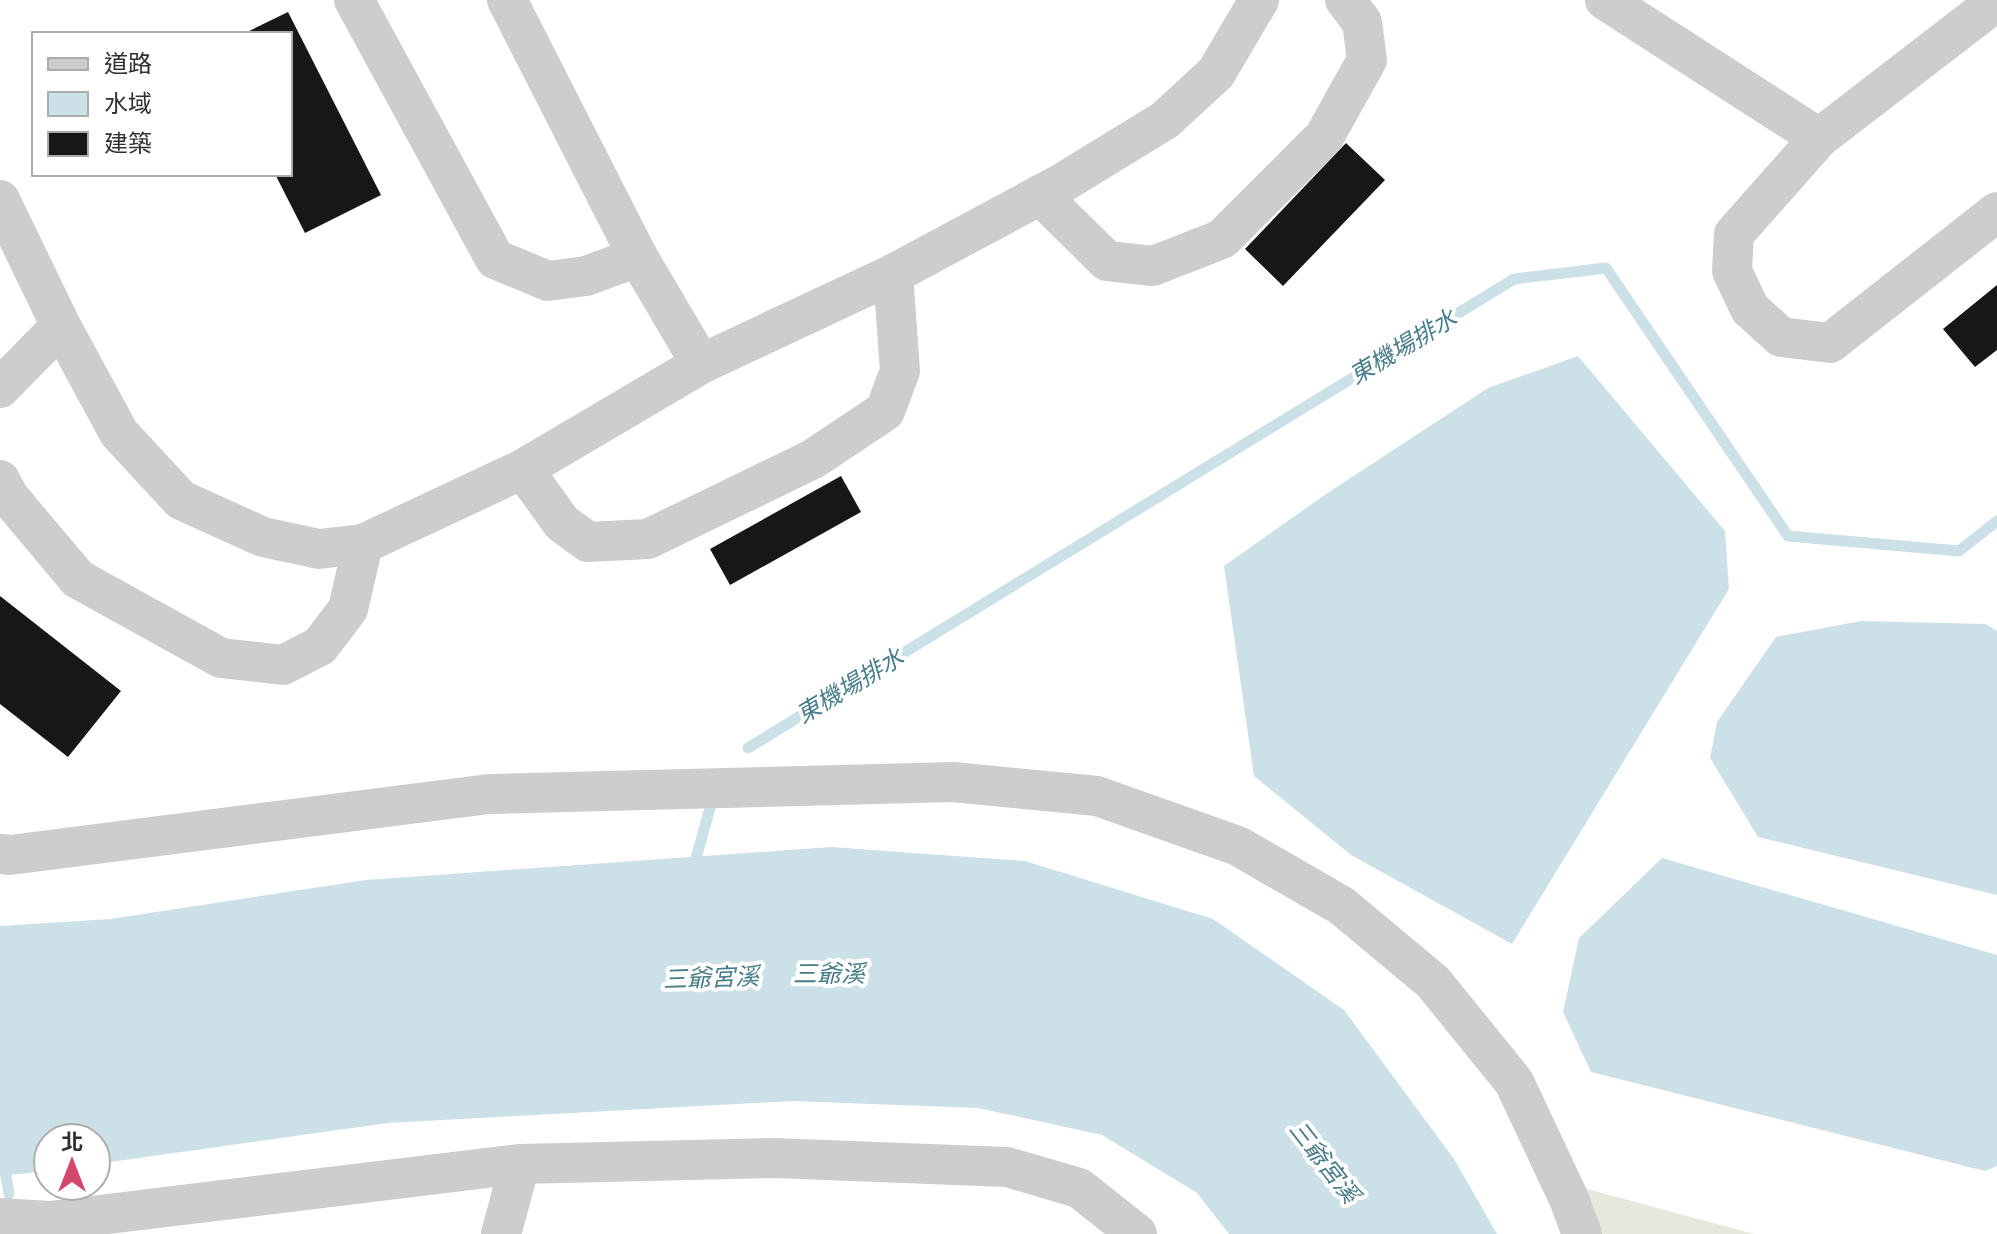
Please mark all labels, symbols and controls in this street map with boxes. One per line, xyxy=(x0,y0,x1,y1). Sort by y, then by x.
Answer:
legend xyxy=(32,32,292,176)
text: 道路 xyxy=(104,48,152,77)
text: 水域 xyxy=(104,88,152,117)
text: 建築 xyxy=(104,128,152,157)
water label: 東機場排水 xyxy=(1343,302,1462,389)
water label: 東機場排水 xyxy=(790,641,909,728)
water label: 三爺溪 xyxy=(793,958,868,987)
water label: 三爺宮溪 xyxy=(662,960,762,993)
water label: 三爺宮溪 xyxy=(1284,1114,1368,1210)
north arrow xyxy=(32,1122,112,1202)
text: 北 xyxy=(61,1128,83,1154)

